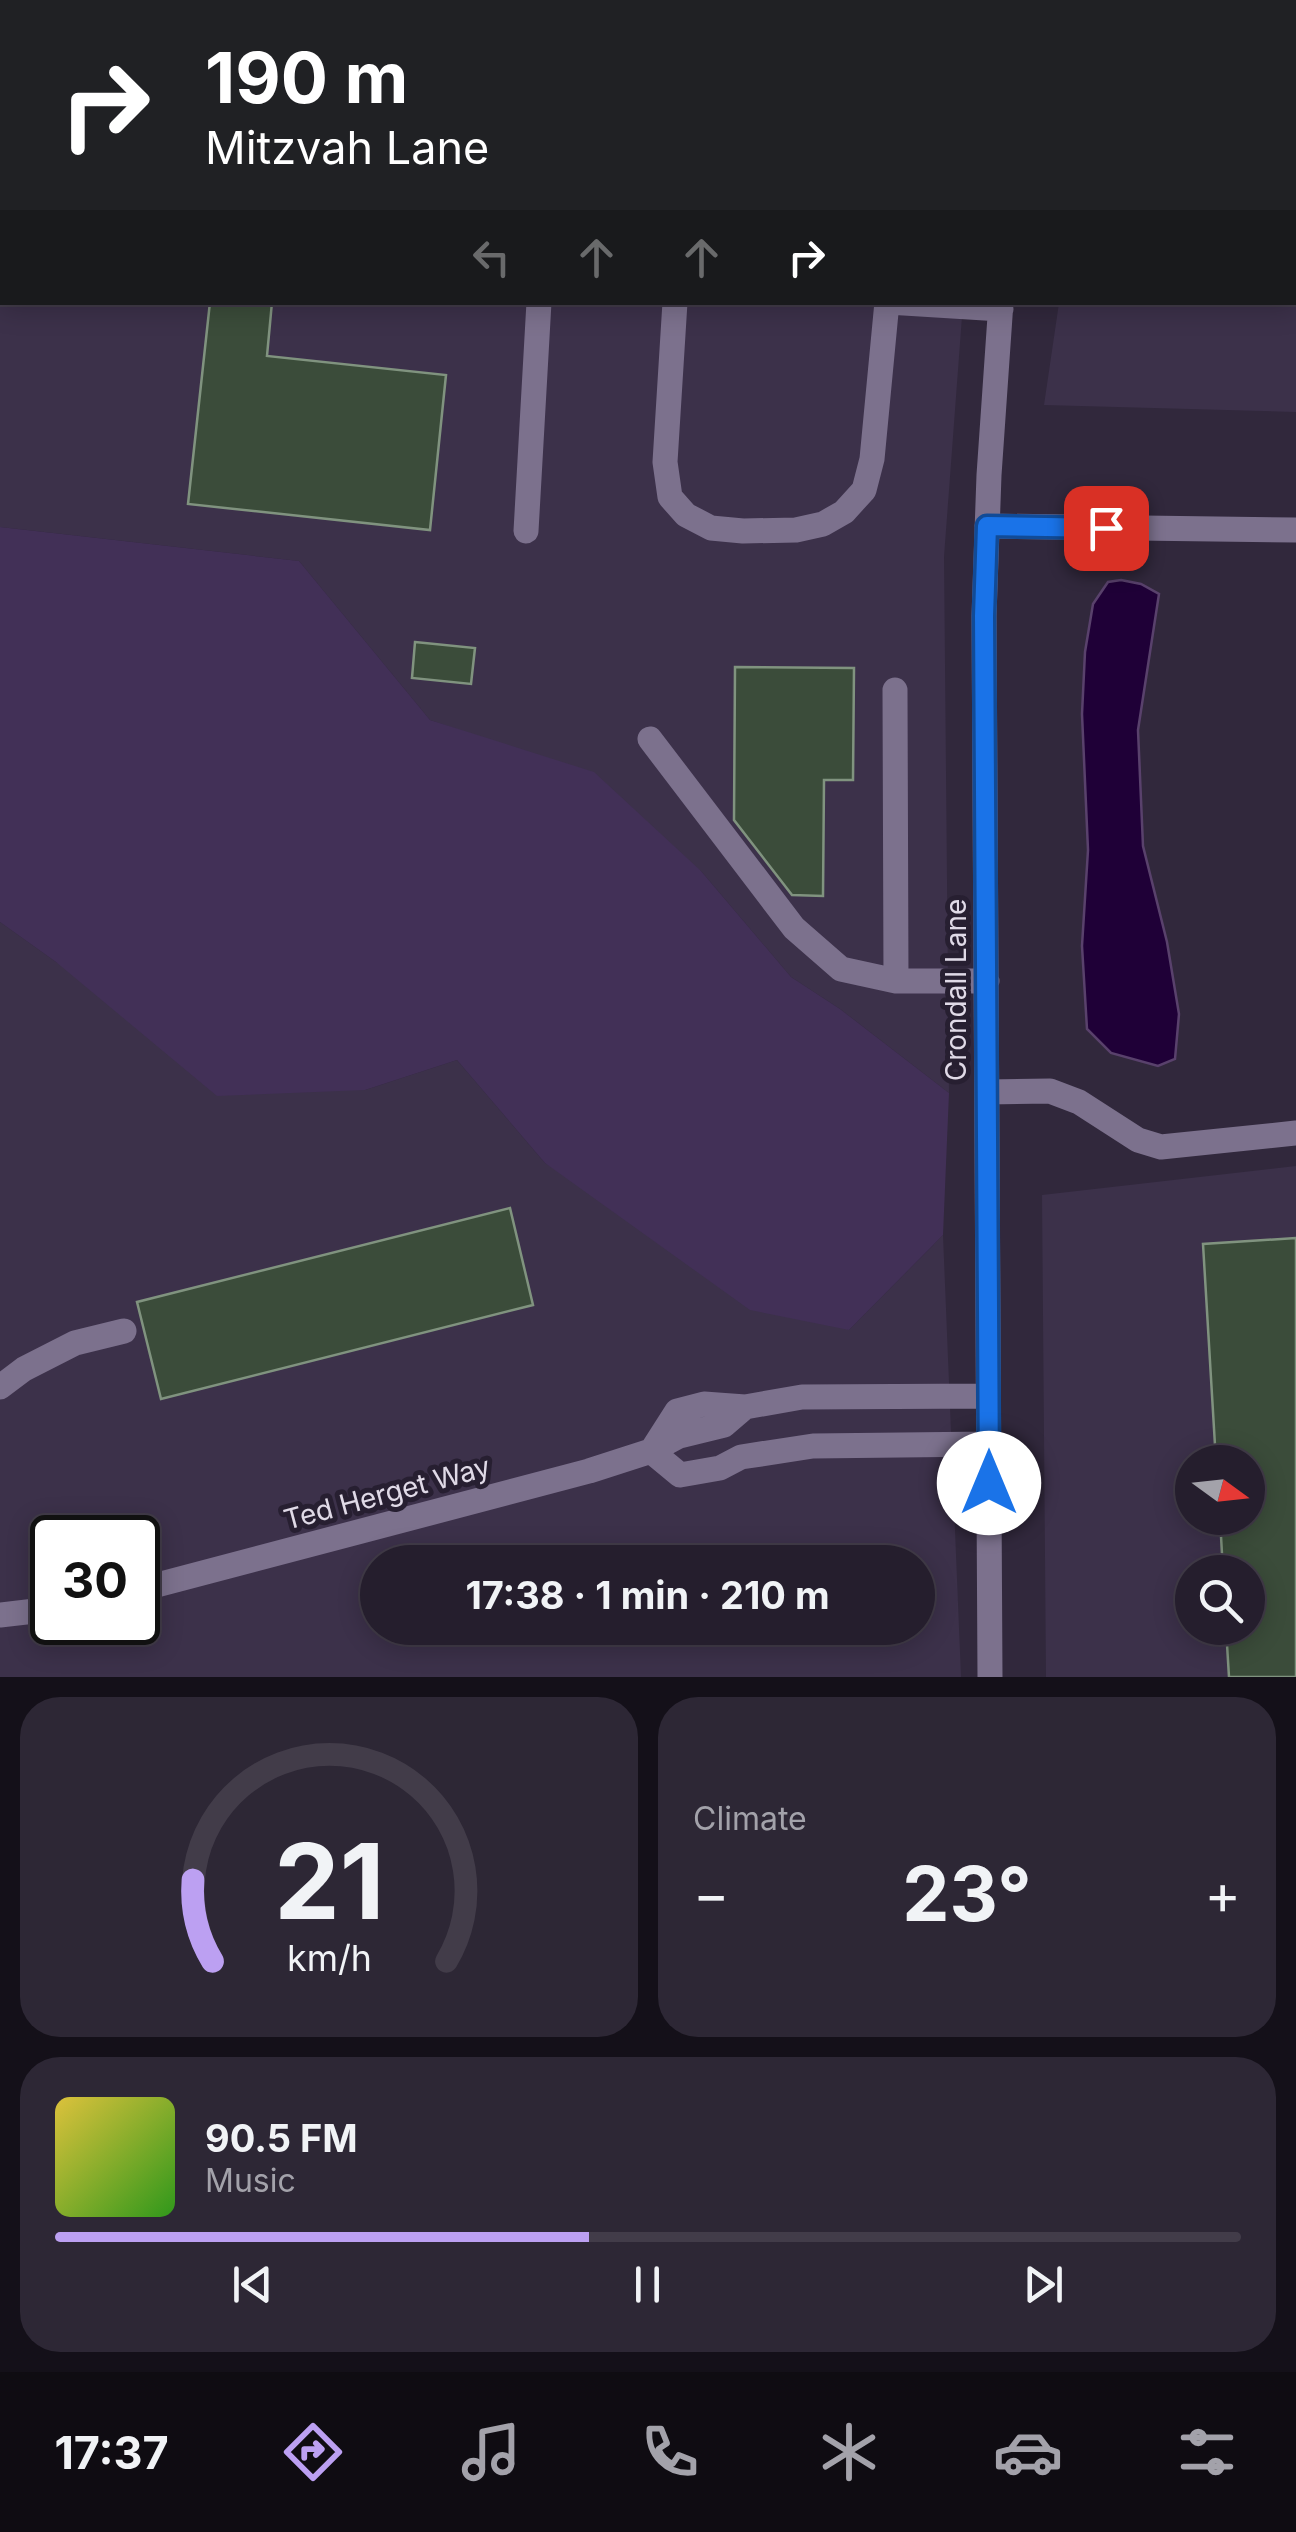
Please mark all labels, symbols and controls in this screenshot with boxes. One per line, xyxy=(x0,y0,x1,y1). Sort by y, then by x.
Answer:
text: 190 m xyxy=(205,35,408,120)
icon: right xyxy=(40,40,170,170)
text: Mitzvah Lane xyxy=(205,120,489,175)
icon: left xyxy=(464,230,519,285)
icon: ahead xyxy=(569,230,624,285)
icon: ahead xyxy=(674,230,729,285)
icon: right xyxy=(779,230,834,285)
pin xyxy=(1064,486,1149,571)
icon: arrive xyxy=(1079,501,1134,556)
street label: Crondall Lane xyxy=(939,899,973,1081)
position arrow xyxy=(937,1431,1041,1535)
north arrow xyxy=(1175,1445,1265,1535)
map controls xyxy=(1175,1445,1265,1645)
street label: Ted Herget Way xyxy=(280,1449,494,1537)
speed limit sign: 30 xyxy=(30,1515,160,1645)
button: search xyxy=(1175,1555,1265,1645)
text: 17:38 · 1 min · 210 m xyxy=(465,1572,830,1618)
text: Climate xyxy=(693,1799,807,1838)
text: 21 xyxy=(274,1818,384,1944)
text: 23° xyxy=(902,1848,1032,1939)
text: − xyxy=(693,1861,729,1927)
text: + xyxy=(1205,1861,1241,1927)
text: km/h xyxy=(287,1936,371,1980)
text: 90.5 FM xyxy=(205,2115,358,2161)
text: Music xyxy=(205,2161,296,2200)
icon: previous xyxy=(225,2257,280,2312)
icon: pause xyxy=(620,2257,675,2312)
icon: next xyxy=(1016,2257,1071,2312)
icon: directions xyxy=(278,2417,348,2487)
icon: music xyxy=(456,2417,526,2487)
icon: phone xyxy=(635,2417,705,2487)
icon: climate xyxy=(814,2417,884,2487)
icon: car xyxy=(993,2417,1063,2487)
icon: filters xyxy=(1172,2417,1242,2487)
text: 17:37 xyxy=(54,2425,169,2480)

